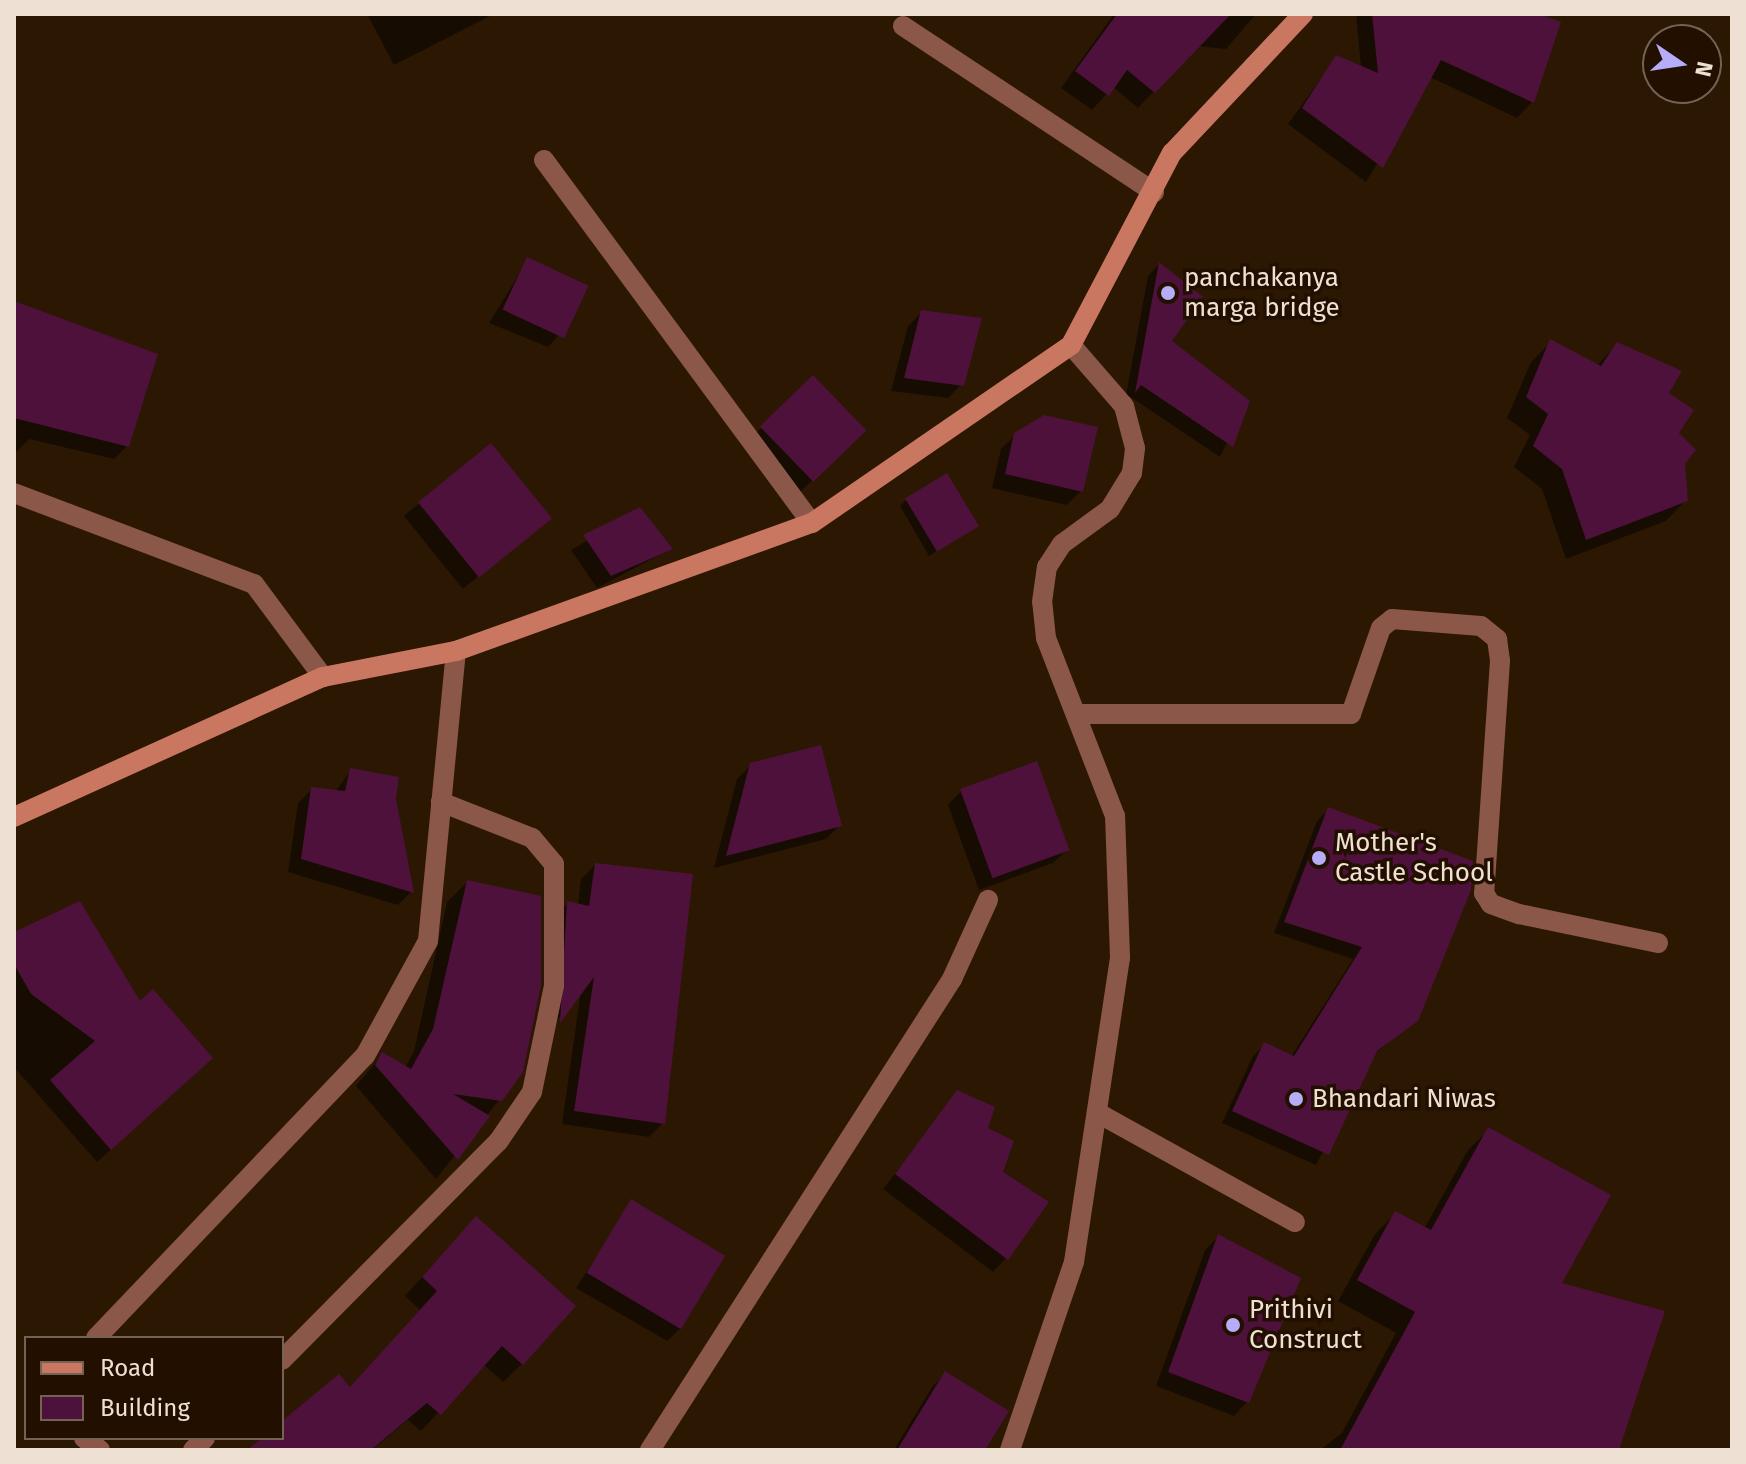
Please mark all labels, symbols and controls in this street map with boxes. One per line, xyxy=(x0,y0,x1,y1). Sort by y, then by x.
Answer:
north arrow xyxy=(1642,24,1722,104)
text: N xyxy=(1689,59,1719,79)
place label: panchakanya marga bridge xyxy=(1184,262,1340,324)
marker: panchakanya marga bridge xyxy=(1159,284,1177,302)
place label: Mother's Castle School xyxy=(1335,827,1493,888)
marker: Mother's Castle School xyxy=(1310,849,1328,867)
place label: Bhandari Niwas xyxy=(1312,1083,1496,1115)
marker: Bhandari Niwas xyxy=(1287,1090,1305,1108)
place label: Prithivi Construct xyxy=(1249,1294,1362,1356)
marker: Prithivi Construct xyxy=(1224,1316,1242,1334)
legend xyxy=(24,1336,284,1440)
text: Road xyxy=(100,1354,155,1382)
text: Building xyxy=(100,1394,190,1422)

